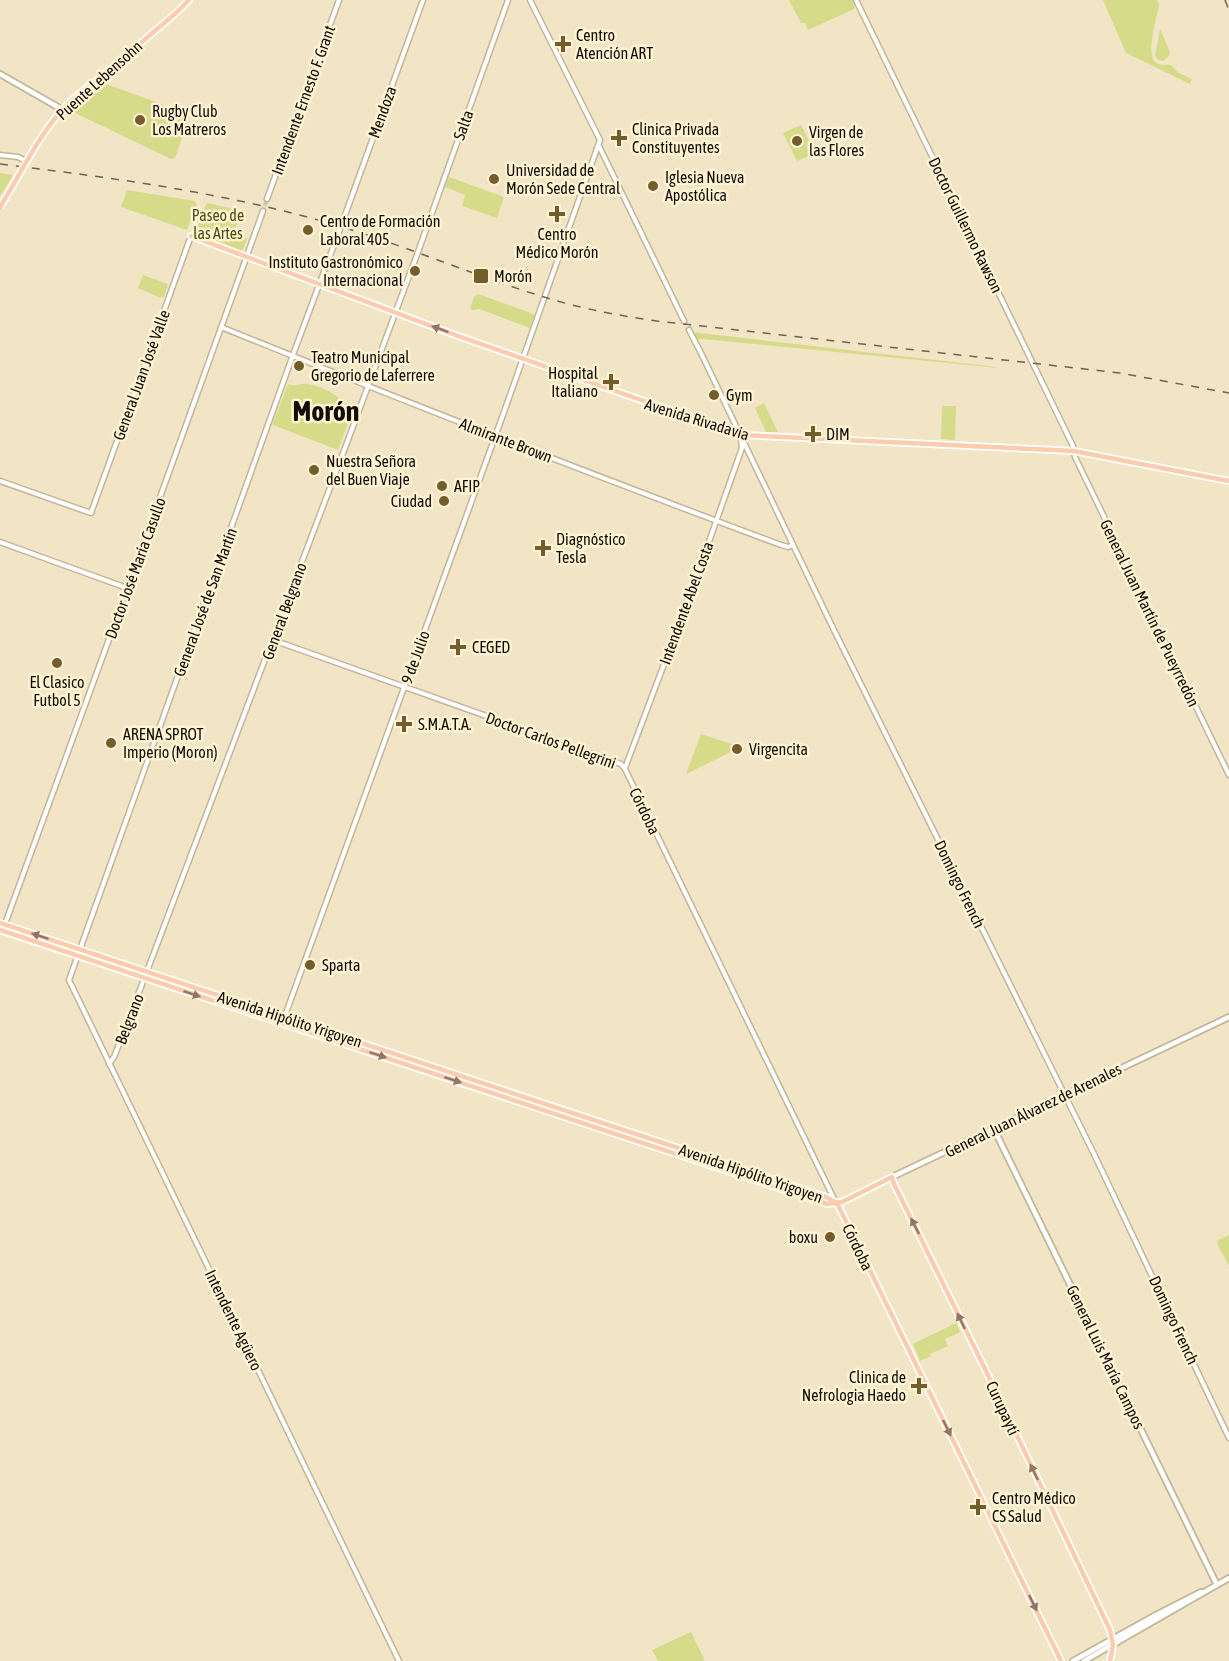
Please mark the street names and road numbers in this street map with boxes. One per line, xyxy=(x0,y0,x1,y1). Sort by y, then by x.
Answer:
street label: Intendente Ernesto F. Grant xyxy=(268,23,339,177)
street label: Puente Lebensohn xyxy=(52,37,146,123)
street label: Mendoza xyxy=(364,84,400,140)
street label: Salta xyxy=(449,108,477,142)
street label: Doctor Guillermo Rawson xyxy=(925,154,1007,296)
street label: General Juan José Valle xyxy=(109,307,173,443)
street label: Avenida Rivadavia xyxy=(642,395,752,443)
street label: Almirante Brown xyxy=(457,414,555,466)
street label: Doctor José María Casullo xyxy=(101,495,169,641)
street label: General Juan Martín de Pueyrredón xyxy=(1096,516,1203,710)
street label: General José de San Martín xyxy=(170,525,240,679)
street label: Intendente Abel Costa xyxy=(655,539,717,667)
street label: General Belgrano xyxy=(258,560,311,662)
street label: 9 de Julio xyxy=(397,628,433,686)
street label: Doctor Carlos Pellegrini xyxy=(483,708,619,773)
street label: Córdoba xyxy=(626,785,664,837)
street label: Domingo French xyxy=(930,837,989,931)
street label: Avenida Hipólito Yrigoyen xyxy=(215,987,364,1052)
street label: Belgrano xyxy=(111,991,148,1047)
street label: General Juan Álvarez de Arenales xyxy=(942,1059,1124,1161)
street label: Avenida Hipólito Yrigoyen xyxy=(677,1140,825,1207)
street label: Córdoba xyxy=(839,1221,877,1273)
street label: Intendente Agüero xyxy=(201,1267,266,1374)
street label: Domingo French xyxy=(1145,1273,1202,1367)
street label: General Luis María Campos xyxy=(1062,1282,1149,1433)
street label: Curupaytí xyxy=(982,1378,1023,1438)

